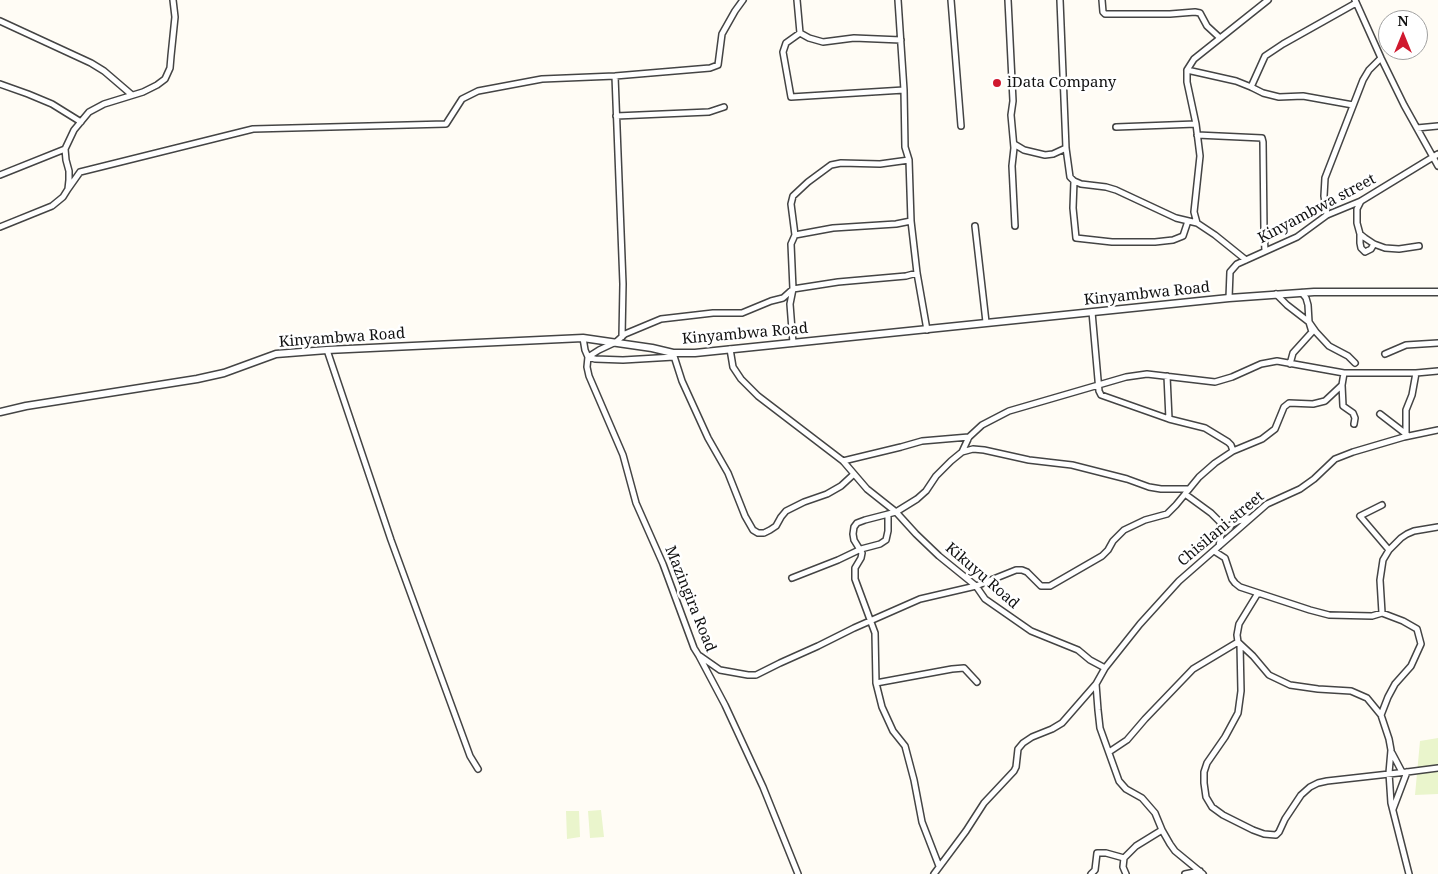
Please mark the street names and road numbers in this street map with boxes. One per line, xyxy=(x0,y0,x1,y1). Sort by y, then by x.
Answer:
street label: Kinyambwa street xyxy=(1255,170,1379,248)
street label: Kinyambwa Road xyxy=(1083,278,1211,310)
street label: Kinyambwa Road xyxy=(681,320,809,348)
street label: Kinyambwa Road xyxy=(278,325,406,351)
street label: Chisilani street xyxy=(1174,488,1268,570)
street label: Kikuyu Road xyxy=(942,539,1022,613)
street label: Mazingira Road xyxy=(661,543,719,655)

